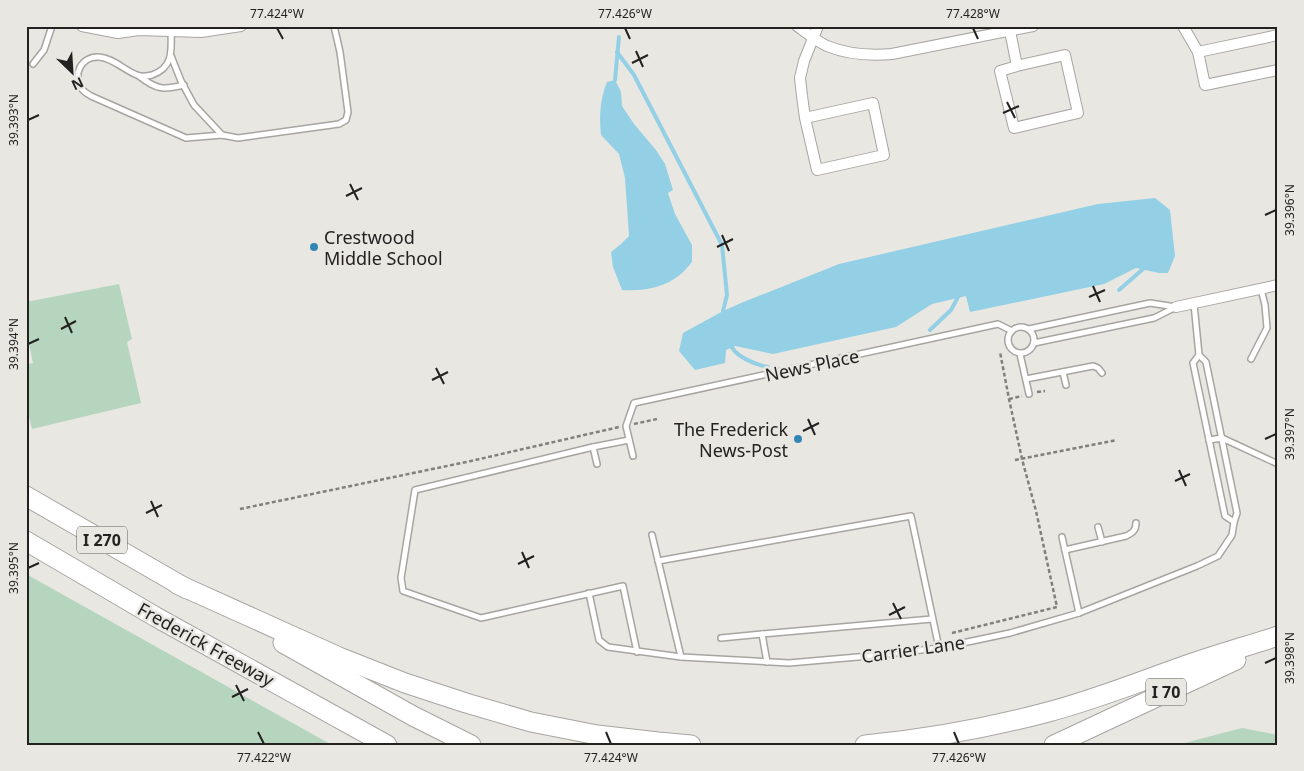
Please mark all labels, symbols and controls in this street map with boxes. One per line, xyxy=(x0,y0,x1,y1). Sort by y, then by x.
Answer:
text: 77.424°W xyxy=(250,5,304,22)
text: 77.426°W xyxy=(598,5,652,22)
text: 77.428°W xyxy=(946,5,1000,22)
north arrow xyxy=(48,48,98,98)
text: N xyxy=(69,73,87,95)
text: 39.393°N xyxy=(5,94,22,146)
text: 39.396°N xyxy=(1281,184,1298,236)
place label: Crestwood Middle School xyxy=(324,225,443,270)
marker: Crestwood Middle School xyxy=(308,241,320,253)
text: 39.394°N xyxy=(5,318,22,370)
street label: News Place xyxy=(763,343,861,387)
text: 39.397°N xyxy=(1281,408,1298,460)
place label: The Frederick News-Post xyxy=(674,417,789,462)
marker: The Frederick News-Post xyxy=(792,433,804,445)
road number: I 270 xyxy=(77,526,127,554)
text: 39.395°N xyxy=(5,542,22,594)
street label: Frederick Freeway xyxy=(133,597,279,692)
street label: Carrier Lane xyxy=(860,630,966,668)
text: 39.398°N xyxy=(1281,632,1298,684)
road number: I 70 xyxy=(1146,679,1186,706)
text: 77.422°W xyxy=(237,749,291,766)
text: 77.424°W xyxy=(584,749,638,766)
text: 77.426°W xyxy=(932,749,986,766)

